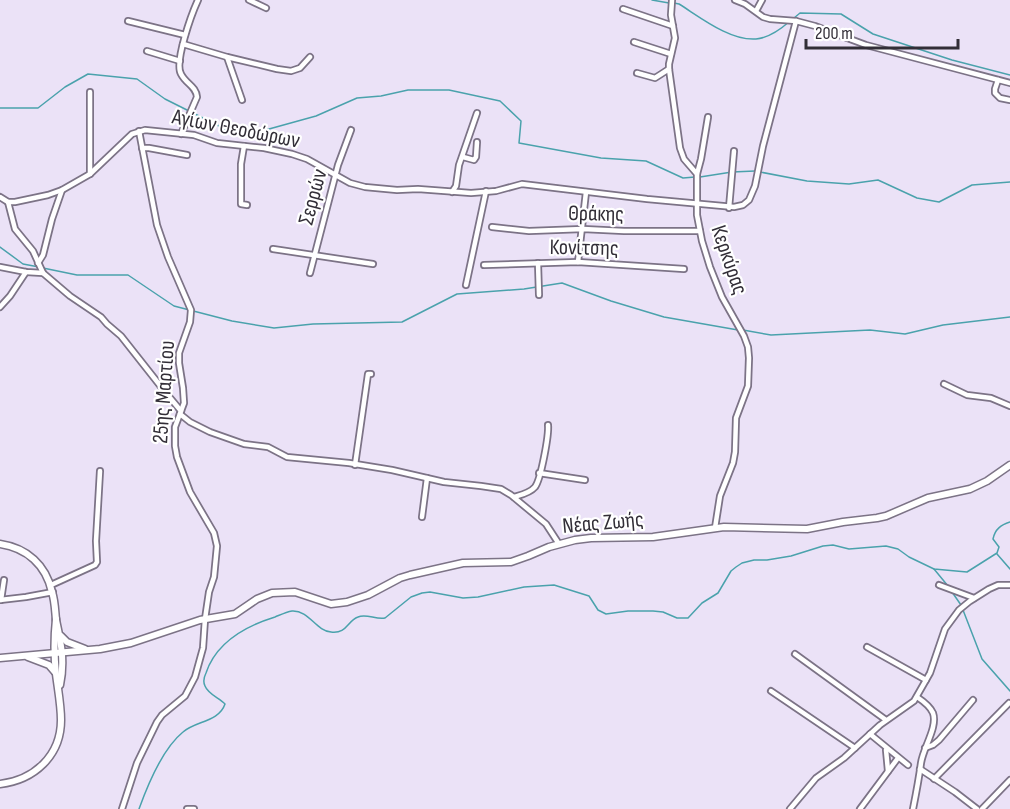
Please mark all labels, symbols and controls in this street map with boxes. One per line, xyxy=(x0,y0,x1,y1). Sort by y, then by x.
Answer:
scale bar xyxy=(806,12,958,50)
text: 200 m xyxy=(815,23,853,44)
street label: Αγίων Θεοδώρων xyxy=(169,103,302,155)
street label: Σερρών xyxy=(293,166,333,228)
street label: Θράκης xyxy=(568,200,624,228)
street label: Κερκύρας xyxy=(705,222,753,298)
street label: Κονίτσης xyxy=(549,234,619,262)
street label: 25ης Μαρτίου xyxy=(147,340,181,444)
street label: Νέας Ζωής xyxy=(561,506,645,540)

